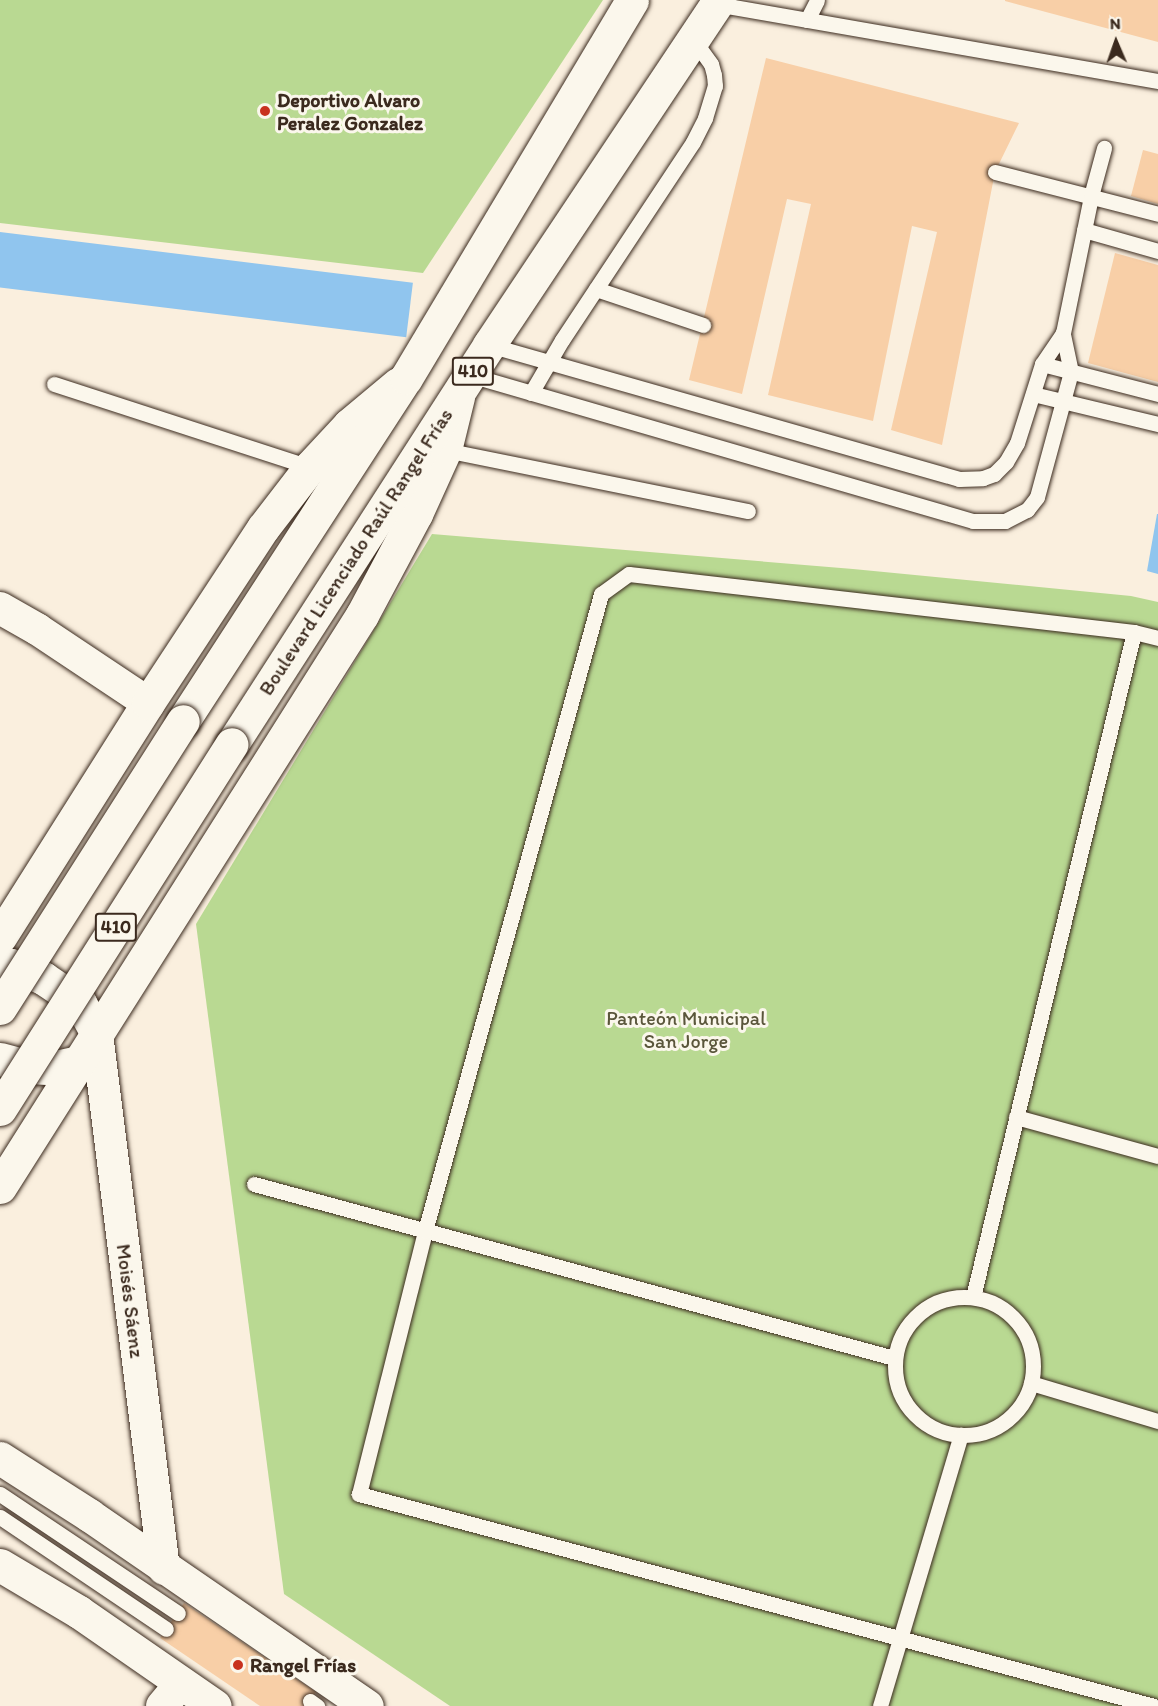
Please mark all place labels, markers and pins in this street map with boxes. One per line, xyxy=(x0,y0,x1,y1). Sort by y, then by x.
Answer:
place label: Deportivo Alvaro Peralez Gonzalez xyxy=(277,88,423,135)
marker: Deportivo Alvaro Peralez Gonzalez xyxy=(258,104,272,118)
place label: Rangel Frías xyxy=(250,1653,356,1677)
marker: Rangel Frías xyxy=(231,1658,245,1672)

